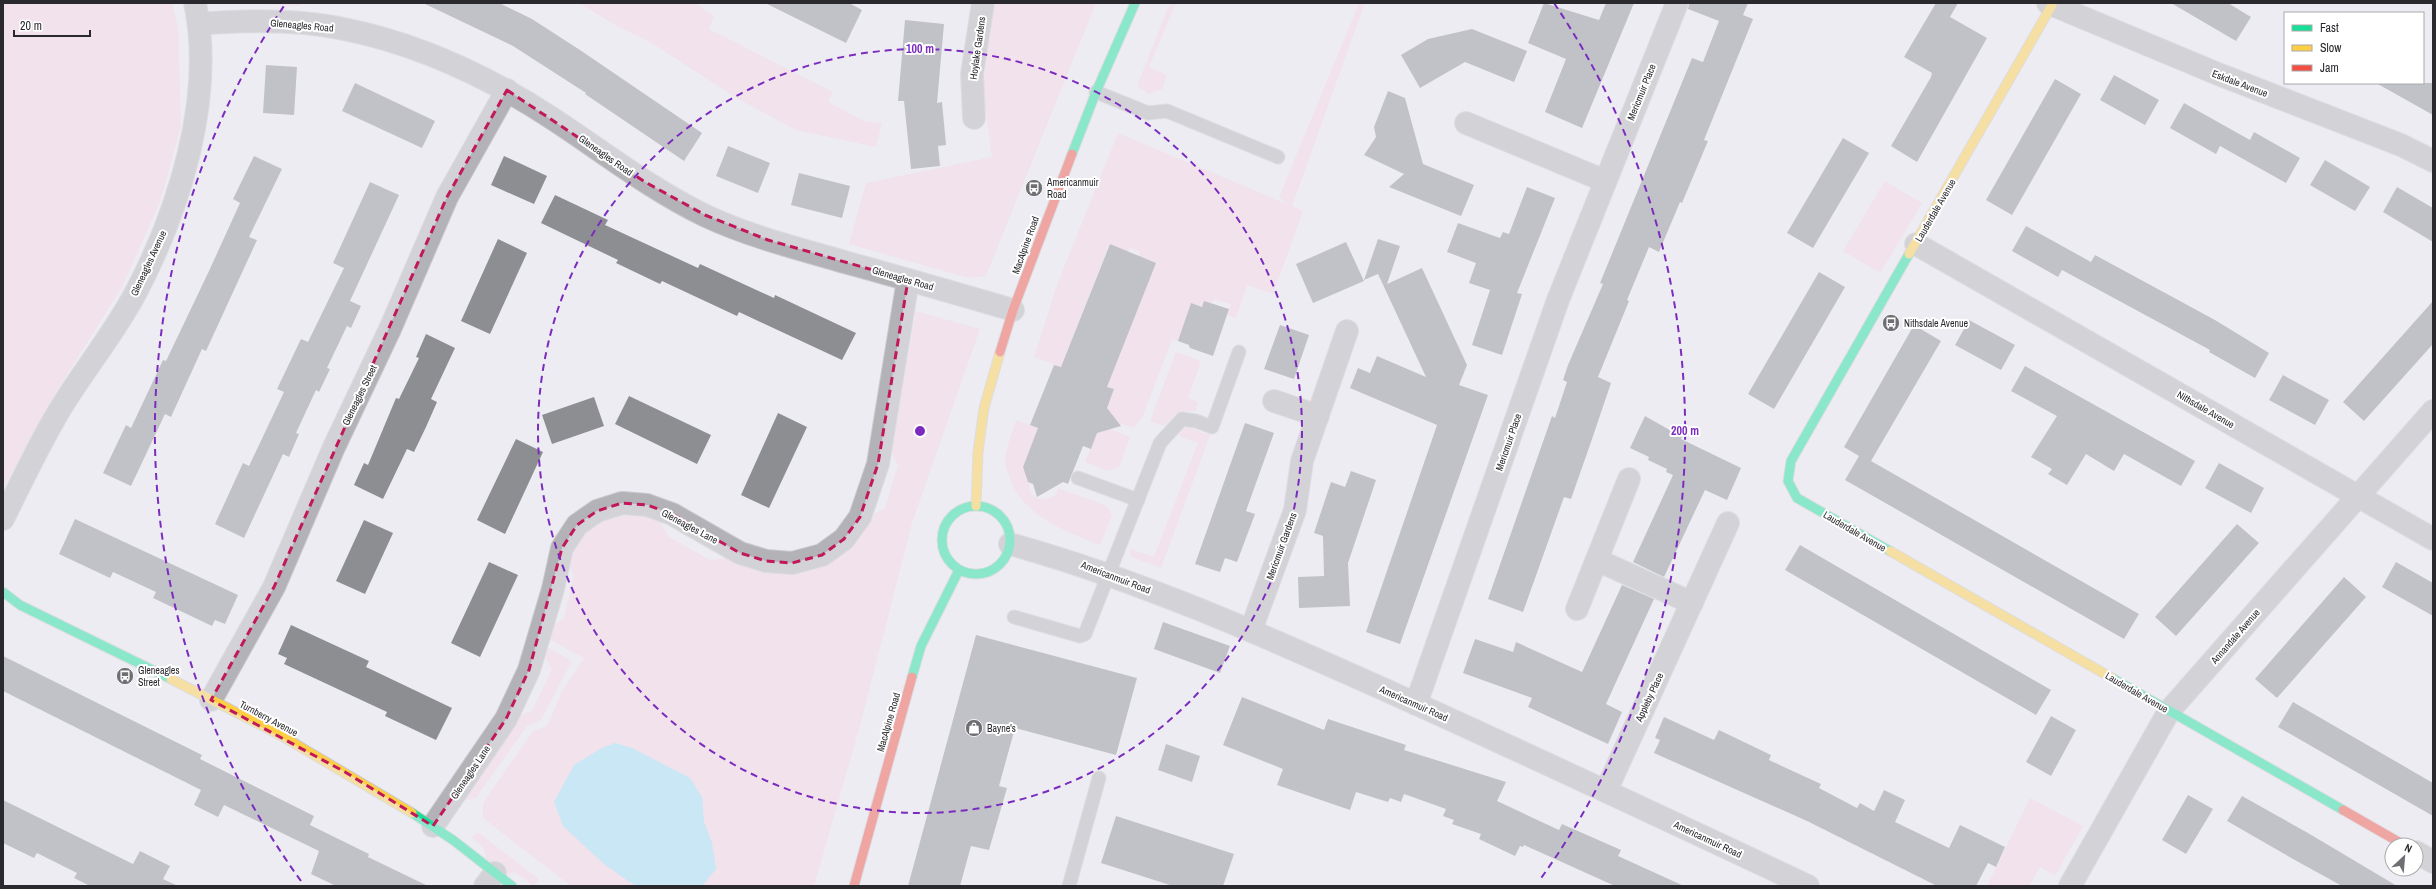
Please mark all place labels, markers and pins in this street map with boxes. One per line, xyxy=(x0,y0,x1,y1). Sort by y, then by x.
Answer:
place label: Americanmuir Road xyxy=(1046,176,1099,201)
bus stop icon: Americanmuir Road xyxy=(1024,178,1044,198)
bus stop icon: Nithsdale Avenue xyxy=(1881,313,1901,333)
place label: Nithsdale Avenue xyxy=(1904,317,1969,330)
centre of rings xyxy=(913,424,927,438)
place label: Gleneagles Street xyxy=(138,664,179,689)
bus stop icon: Gleneagles Street xyxy=(115,666,135,686)
shop icon: Bayne's xyxy=(964,718,984,738)
place label: Bayne's xyxy=(987,722,1016,735)

